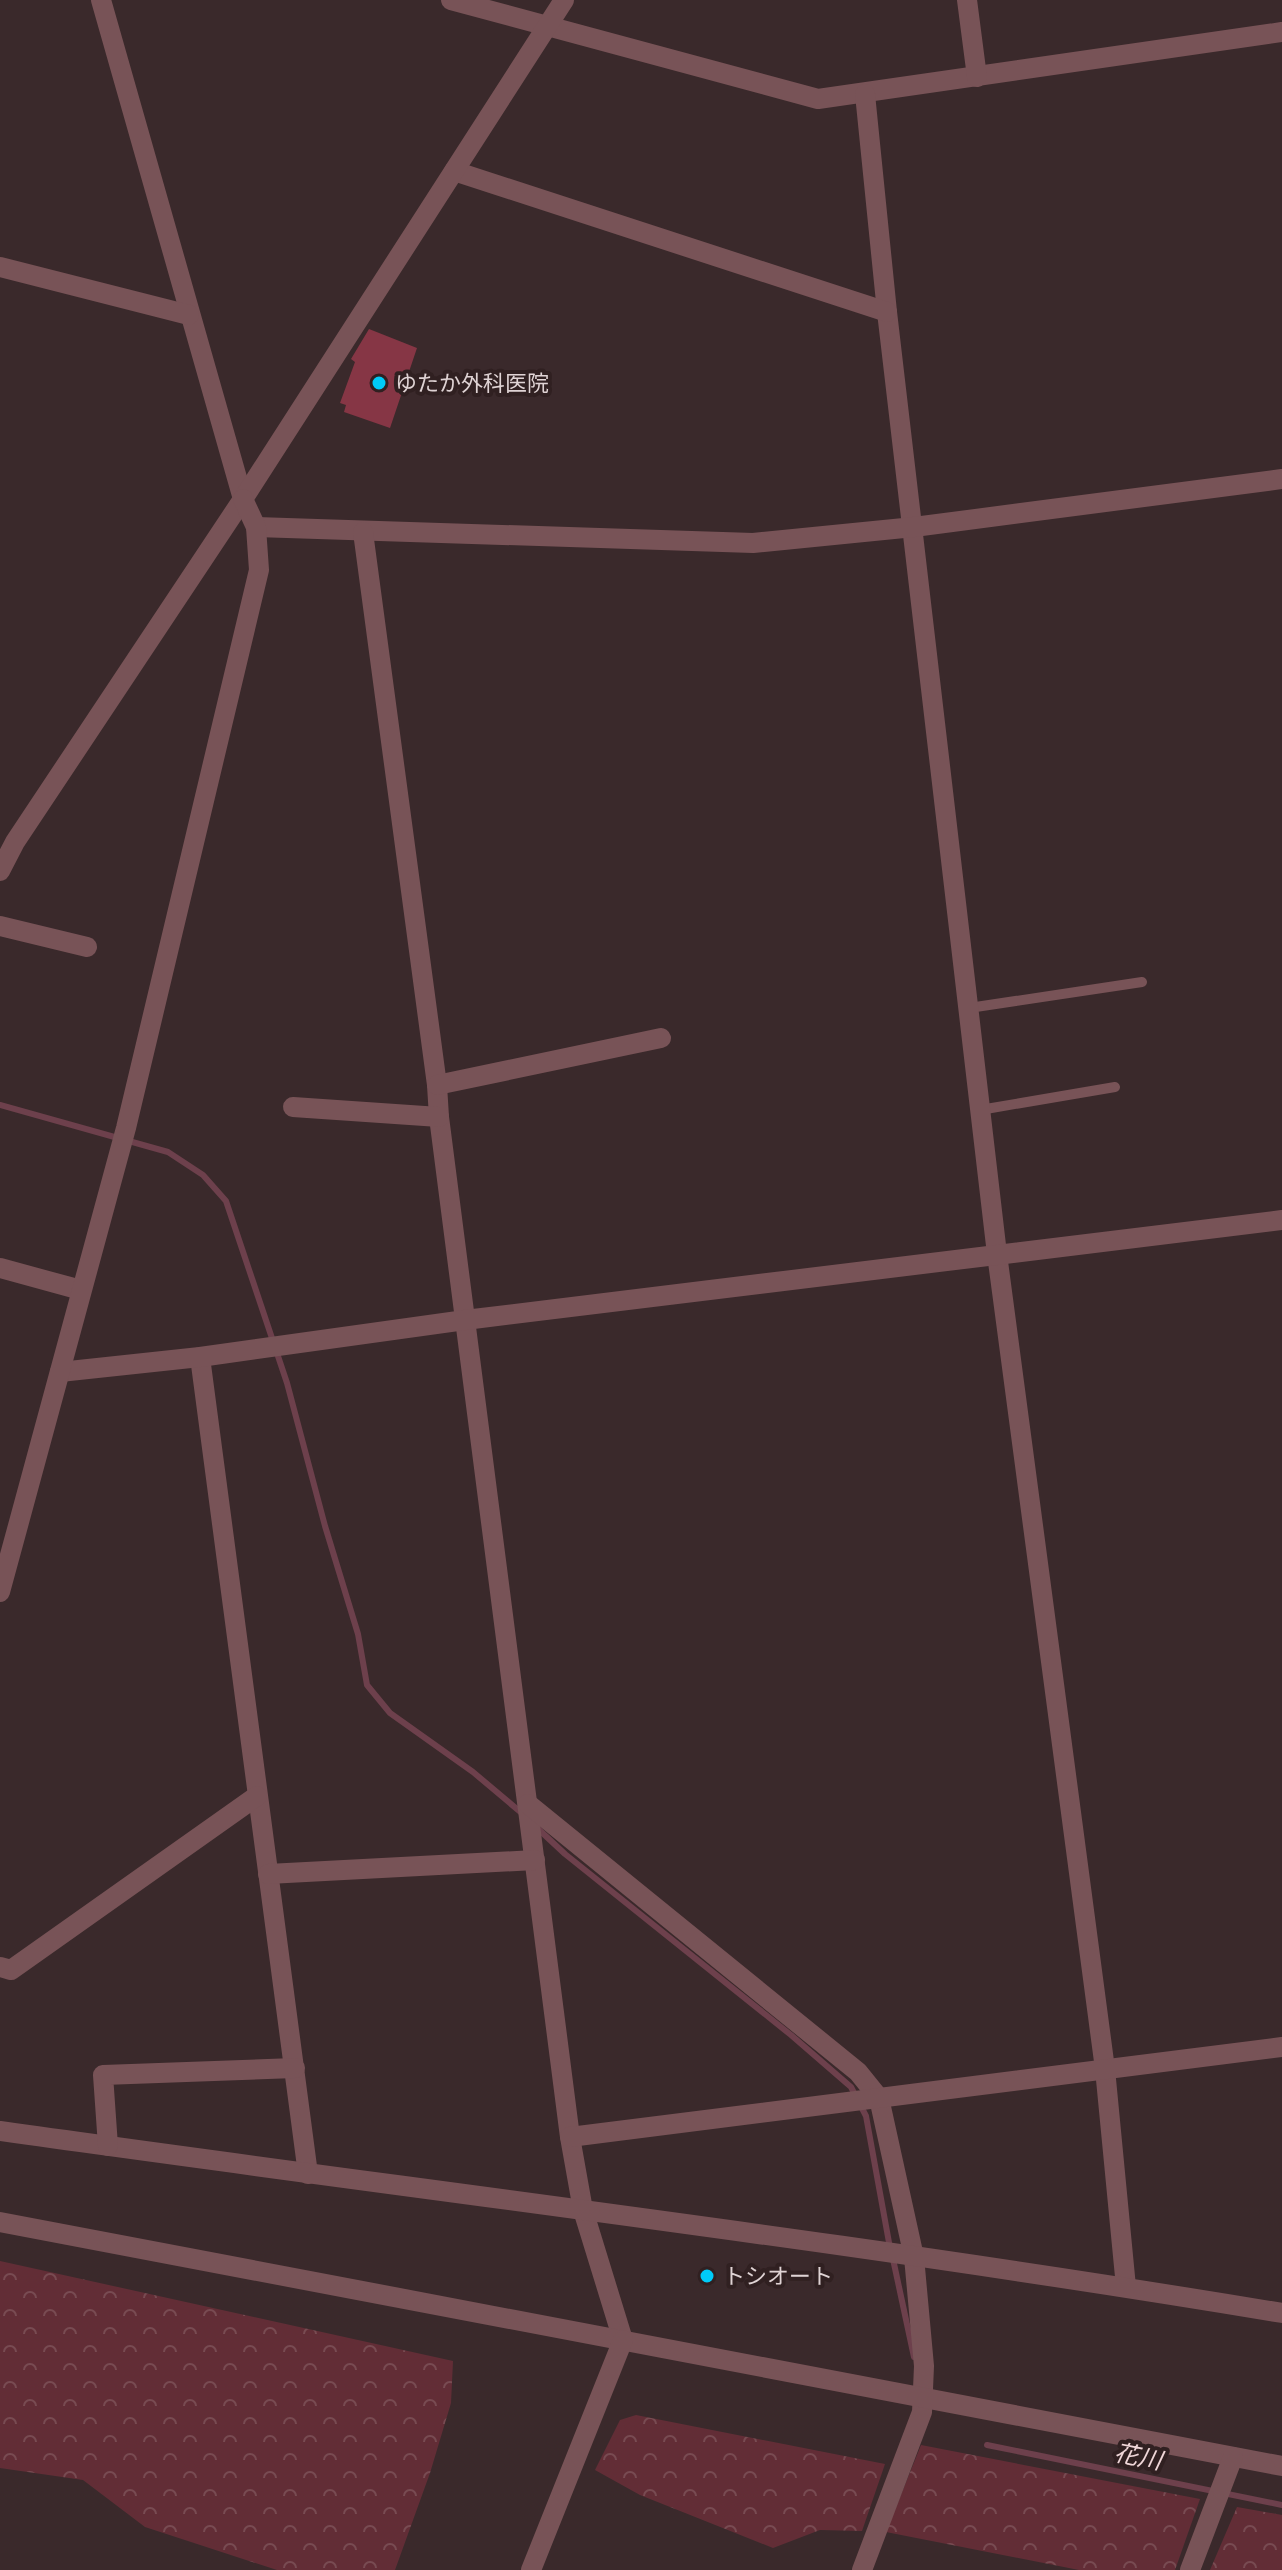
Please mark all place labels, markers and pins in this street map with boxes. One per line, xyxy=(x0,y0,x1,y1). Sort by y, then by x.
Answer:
place label: ゆたか外科医院 xyxy=(395,370,549,397)
marker: ゆたか外科医院 xyxy=(370,374,388,392)
place label: トシオート xyxy=(723,2263,833,2290)
marker: トシオート xyxy=(698,2267,716,2285)

